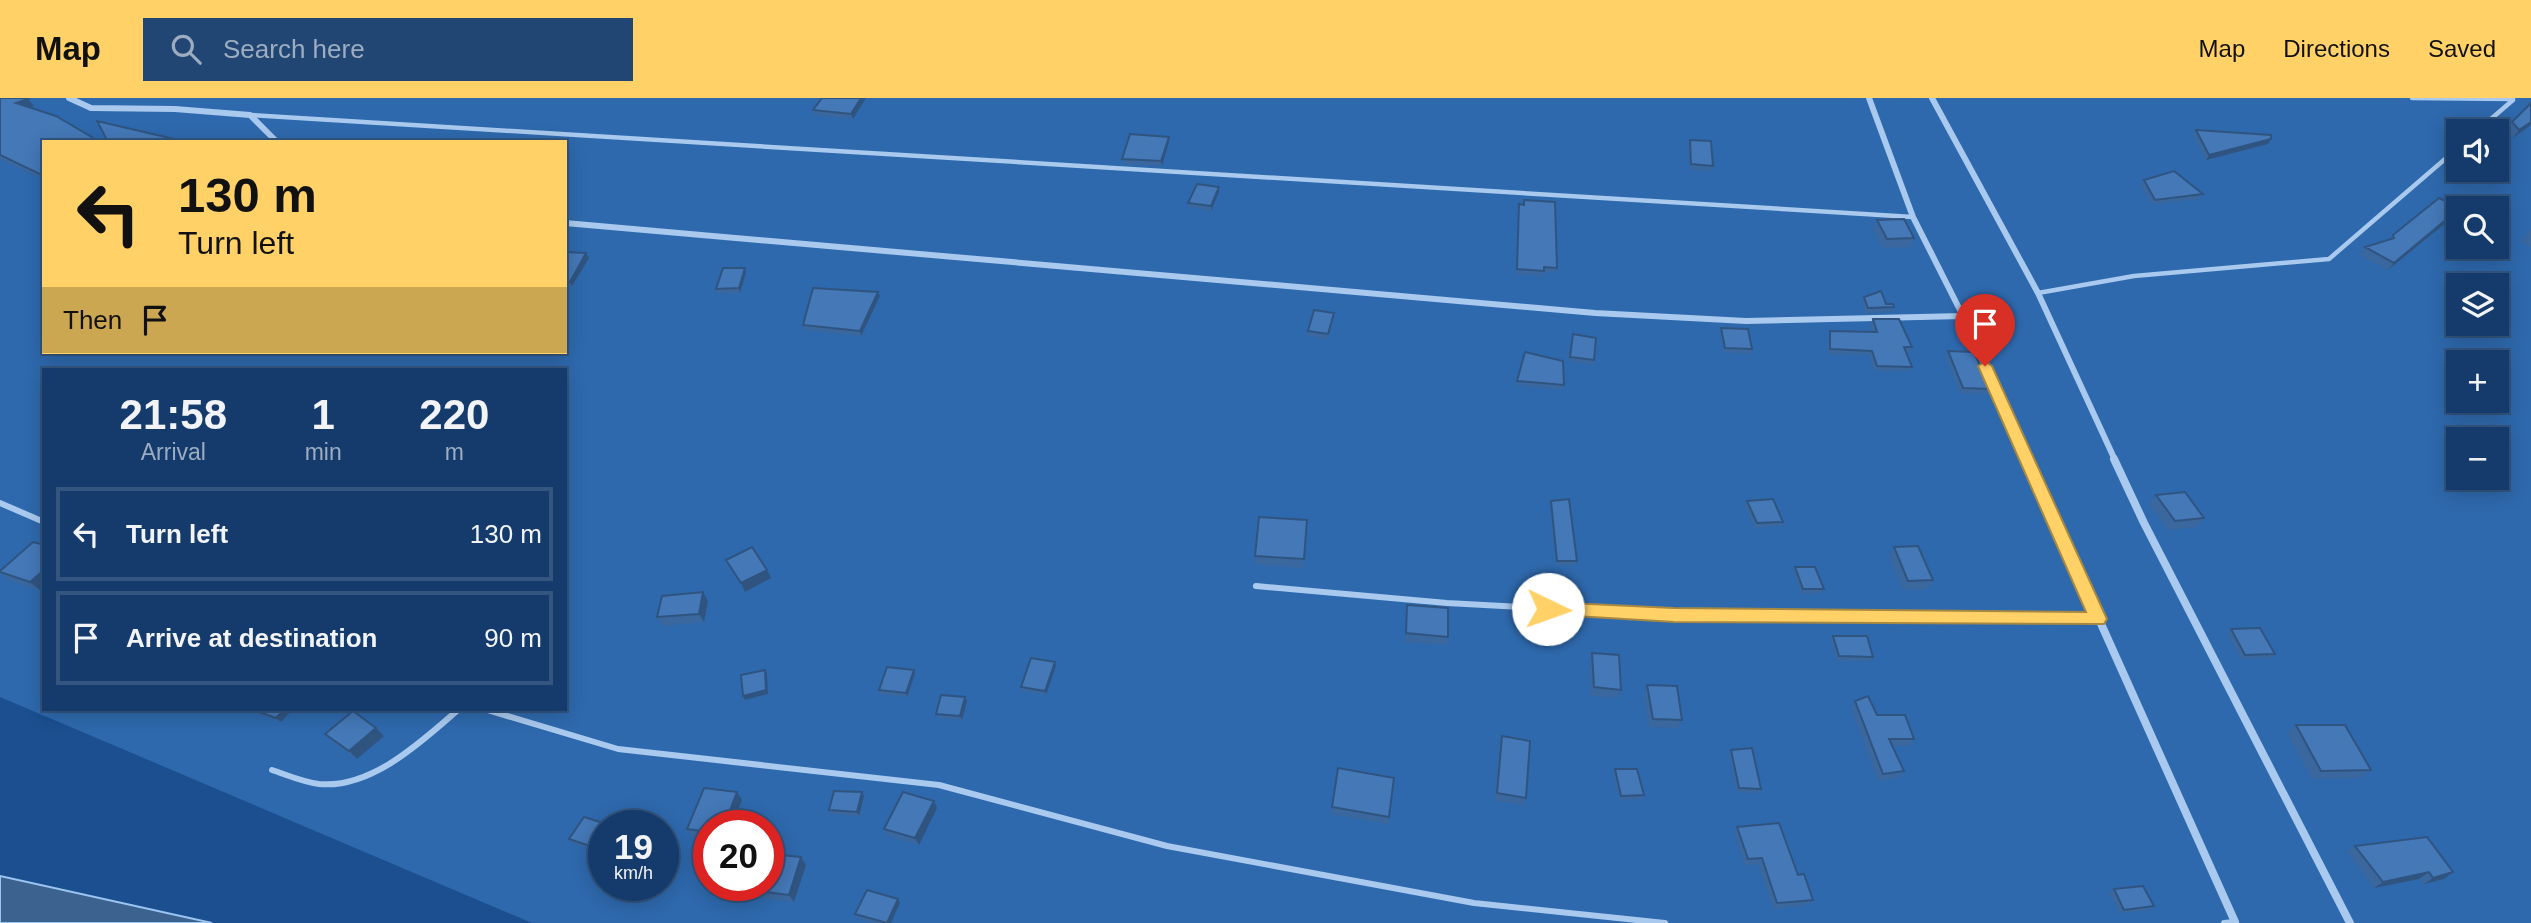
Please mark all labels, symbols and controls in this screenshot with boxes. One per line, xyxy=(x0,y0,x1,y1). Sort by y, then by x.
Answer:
search box xyxy=(143,18,633,81)
text: Map xyxy=(35,30,101,67)
icon: search xyxy=(167,30,205,68)
text: Search here xyxy=(223,34,365,64)
text: Map xyxy=(2199,35,2245,62)
text: Directions xyxy=(2283,35,2390,62)
text: Saved xyxy=(2428,35,2496,62)
map controls xyxy=(2446,119,2509,490)
button: sound xyxy=(2446,119,2509,182)
icon: left xyxy=(63,168,154,259)
text: 130 m xyxy=(178,168,317,222)
button: search xyxy=(2446,196,2509,259)
text: Turn left xyxy=(178,225,294,261)
button: layers xyxy=(2446,273,2509,336)
pin xyxy=(1955,294,2015,366)
icon: arrive xyxy=(136,301,174,339)
text: Then xyxy=(63,305,122,335)
icon: arrive xyxy=(1966,305,2004,343)
button: + xyxy=(2446,350,2509,413)
text: 21:58 xyxy=(120,391,227,438)
text: 1 xyxy=(311,391,335,438)
text: 220 xyxy=(419,391,489,438)
button: − xyxy=(2446,427,2509,490)
text: Arrival xyxy=(141,439,206,465)
text: min xyxy=(305,439,342,465)
text: m xyxy=(445,439,464,465)
icon: left xyxy=(67,515,105,553)
text: Turn left xyxy=(126,519,228,549)
text: 130 m xyxy=(470,519,542,549)
position arrow xyxy=(1511,572,1585,646)
icon: arrive xyxy=(67,619,105,657)
text: Arrive at destination xyxy=(126,623,377,653)
text: 90 m xyxy=(484,623,542,653)
speed limit sign: 20 xyxy=(693,810,784,901)
text: 19 xyxy=(614,827,653,866)
text: km/h xyxy=(614,863,653,883)

